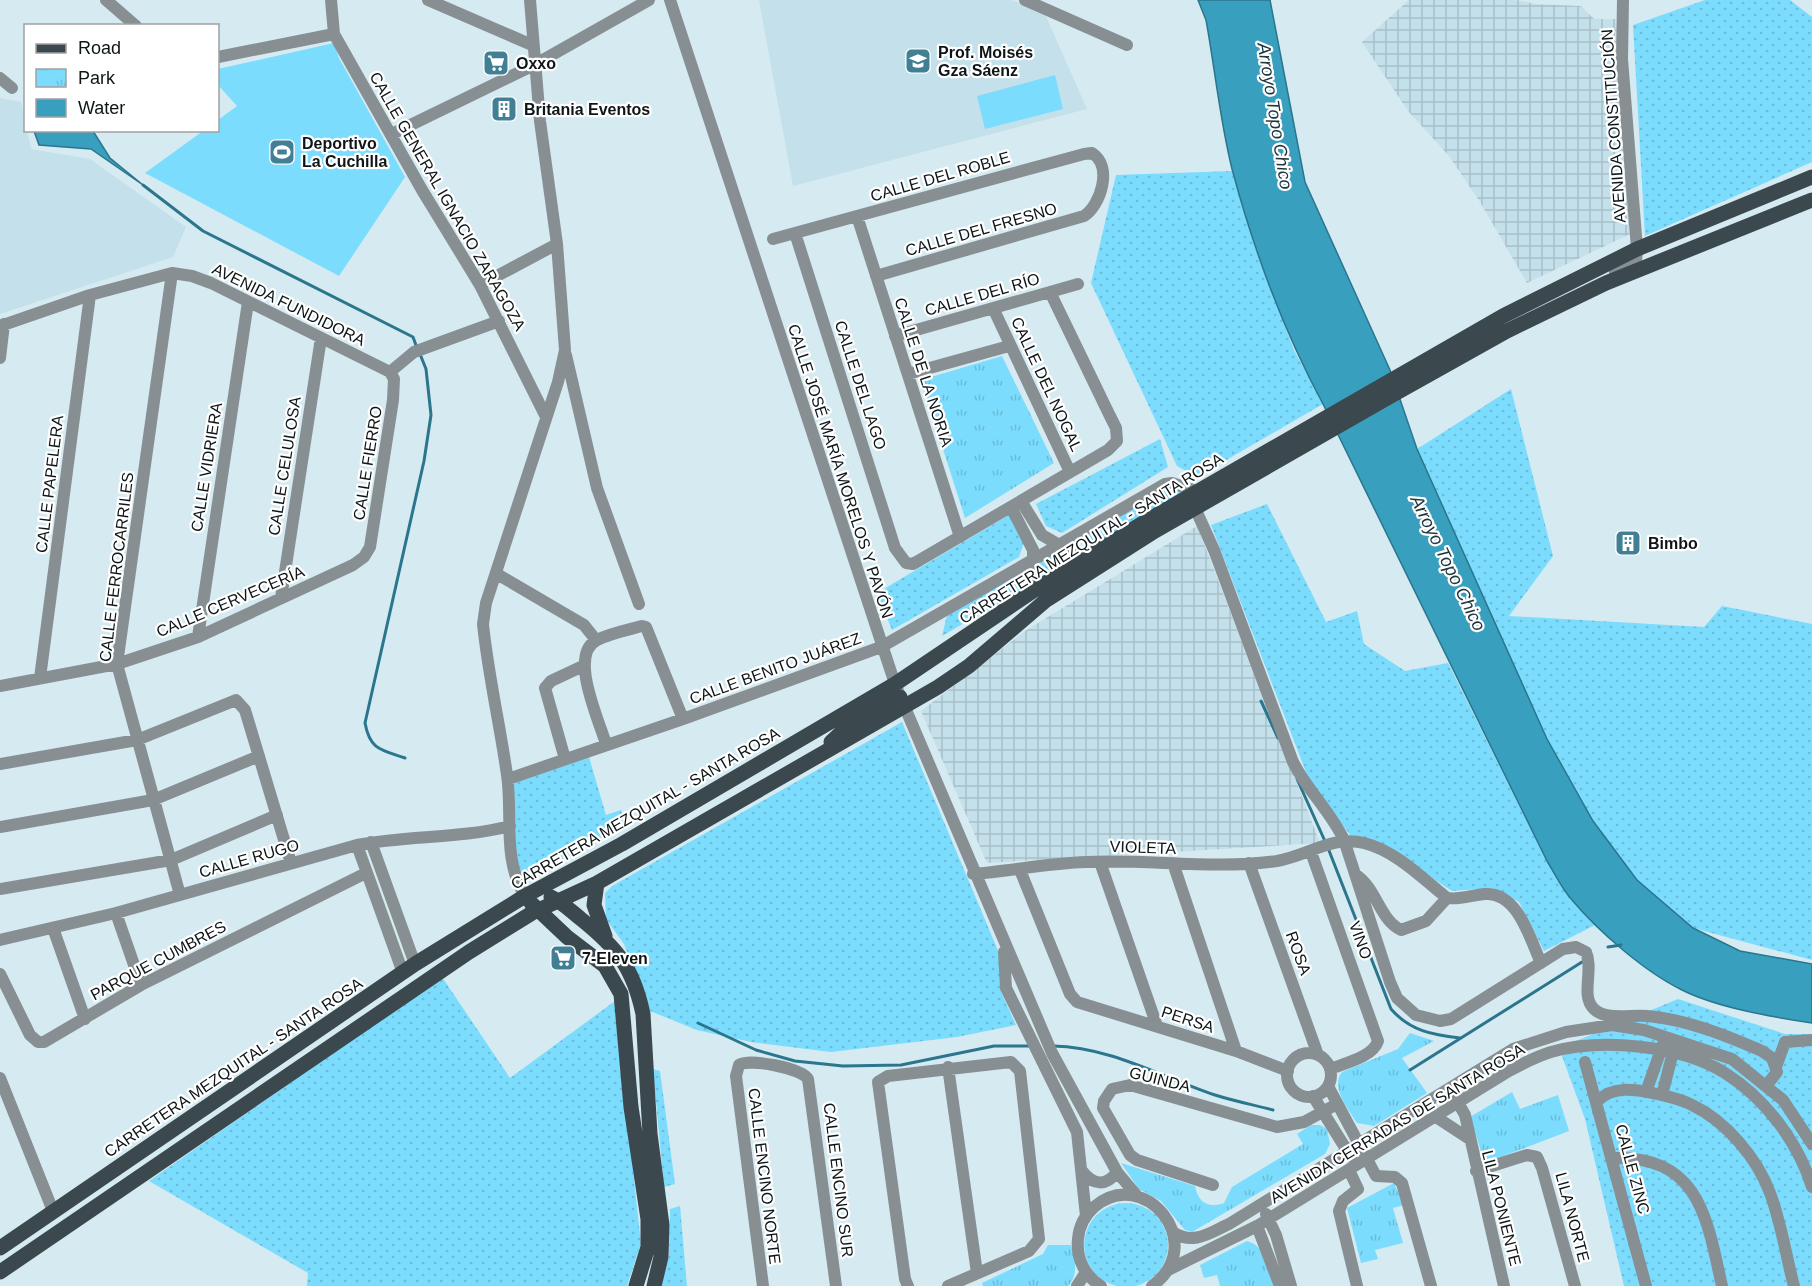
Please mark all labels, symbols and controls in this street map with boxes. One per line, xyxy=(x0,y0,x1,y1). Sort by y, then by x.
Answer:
legend xyxy=(24,24,219,132)
street label: AVENIDA CONSTITUCIÓN xyxy=(1597,28,1629,224)
text: Road xyxy=(78,38,121,58)
water label: Arroyo Topo Chico xyxy=(1253,40,1296,191)
place label: Prof. Moisés Gza Sáenz xyxy=(938,44,1033,79)
school or university icon: Prof. Moisés Gza Sáenz xyxy=(903,46,933,76)
supermarket icon: Oxxo xyxy=(481,48,511,78)
place label: Oxxo xyxy=(516,55,556,72)
text: Park xyxy=(78,68,116,88)
street label: CALLE GENERAL IGNACIO ZARAGOZA xyxy=(366,69,529,334)
building icon: Britania Eventos xyxy=(489,94,519,124)
text: Water xyxy=(78,98,125,118)
place label: Britania Eventos xyxy=(524,101,650,118)
place label: Deportivo La Cuchilla xyxy=(302,135,387,170)
sports icon: Deportivo La Cuchilla xyxy=(267,137,297,167)
street label: CALLE DEL ROBLE xyxy=(868,148,1012,205)
street label: CALLE DEL FRESNO xyxy=(903,200,1059,259)
street label: AVENIDA FUNDIDORA xyxy=(210,260,368,349)
street label: CALLE DEL RÍO xyxy=(923,269,1041,319)
street label: CALLE DE LA NORIA xyxy=(891,296,956,449)
street label: CALLE DEL NOGAL xyxy=(1008,314,1085,454)
street label: CALLE DEL LAGO xyxy=(832,319,889,452)
street label: CALLE JOSÉ MARÍA MORELOS Y PAVÓN xyxy=(785,322,897,620)
street label: CALLE CELULOSA xyxy=(265,395,304,537)
street label: CALLE VIDRIERA xyxy=(188,401,225,533)
street label: CALLE FIERRO xyxy=(350,405,385,521)
street label: CALLE PAPELERA xyxy=(33,414,66,554)
street label: CARRETERA MEZQUITAL - SANTA ROSA xyxy=(956,450,1226,627)
street label: CALLE FERROCARRILES xyxy=(96,471,137,663)
water label: Arroyo Topo Chico xyxy=(1406,491,1490,634)
building icon: Bimbo xyxy=(1613,528,1643,558)
place label: Bimbo xyxy=(1648,535,1698,552)
street label: CALLE CERVECERÍA xyxy=(153,562,307,640)
street label: CALLE BENITO JUÁREZ xyxy=(687,628,863,707)
street label: CARRETERA MEZQUITAL - SANTA ROSA xyxy=(508,724,783,893)
street label: CALLE RUGO xyxy=(197,836,301,881)
street label: VIOLETA xyxy=(1110,838,1177,857)
street label: PARQUE CUMBRES xyxy=(88,918,229,1003)
street label: VINO xyxy=(1346,919,1375,961)
street label: ROSA xyxy=(1283,929,1314,978)
supermarket icon: 7-Eleven xyxy=(548,943,578,973)
place label: 7-Eleven xyxy=(582,950,648,967)
street label: CARRETERA MEZQUITAL - SANTA ROSA xyxy=(101,974,366,1160)
street label: PERSA xyxy=(1159,1003,1217,1036)
street label: AVENIDA CERRADAS DE SANTA ROSA xyxy=(1267,1040,1528,1206)
street label: GUINDA xyxy=(1128,1064,1192,1095)
street label: CALLE ENCINO NORTE xyxy=(745,1087,784,1265)
street label: CALLE ENCINO SUR xyxy=(821,1102,856,1258)
street label: CALLE ZINC xyxy=(1612,1122,1653,1216)
street label: LILA PONIENTE xyxy=(1479,1149,1524,1268)
street label: LILA NORTE xyxy=(1552,1170,1593,1264)

